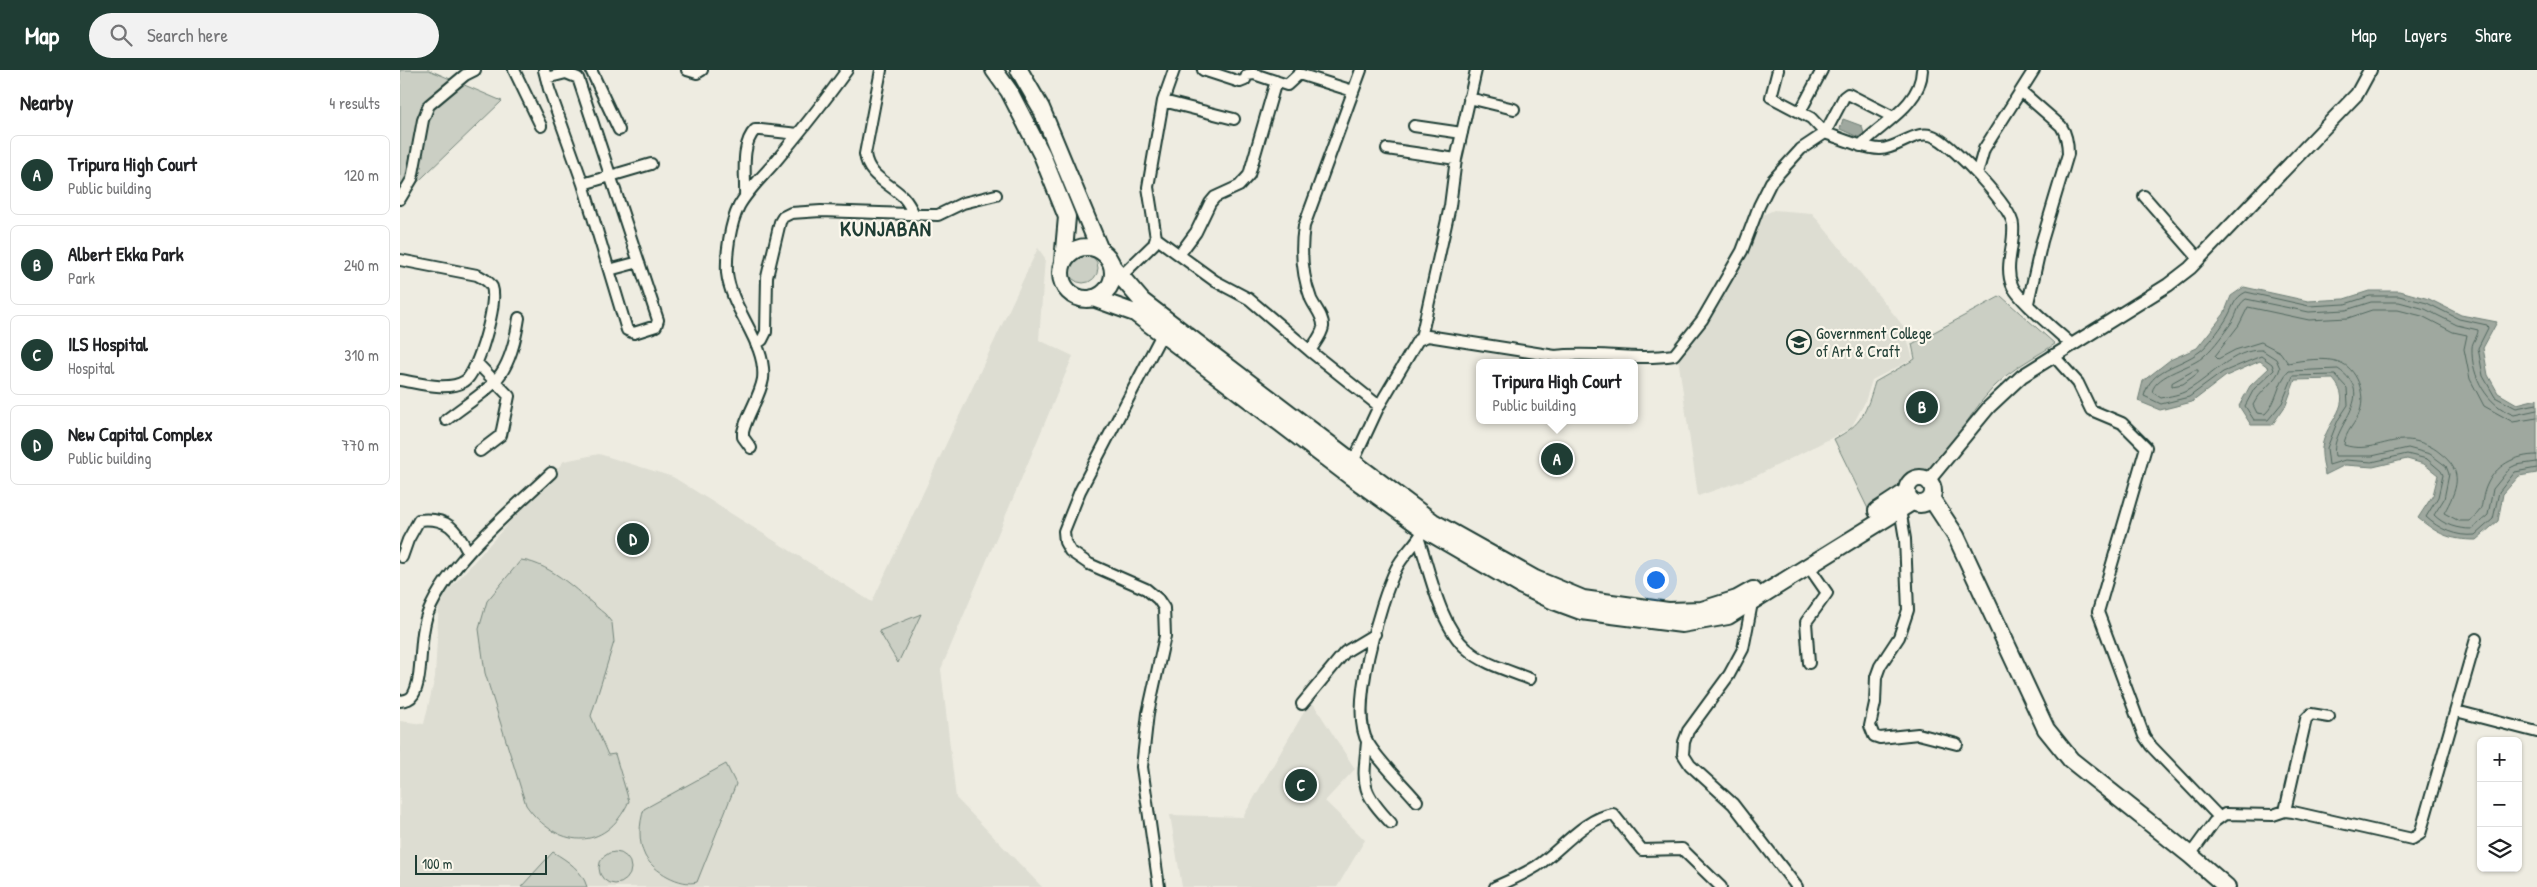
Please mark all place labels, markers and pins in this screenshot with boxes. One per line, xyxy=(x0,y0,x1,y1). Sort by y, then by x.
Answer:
place label: Government College of Art & Craft xyxy=(1816,322,1933,362)
school or university icon: Government College of Art & Craft xyxy=(1786,329,1812,355)
pin: B xyxy=(1906,388,1938,426)
pin: A xyxy=(1541,440,1573,478)
pin: D xyxy=(617,520,649,558)
pin: C xyxy=(1285,766,1317,804)

